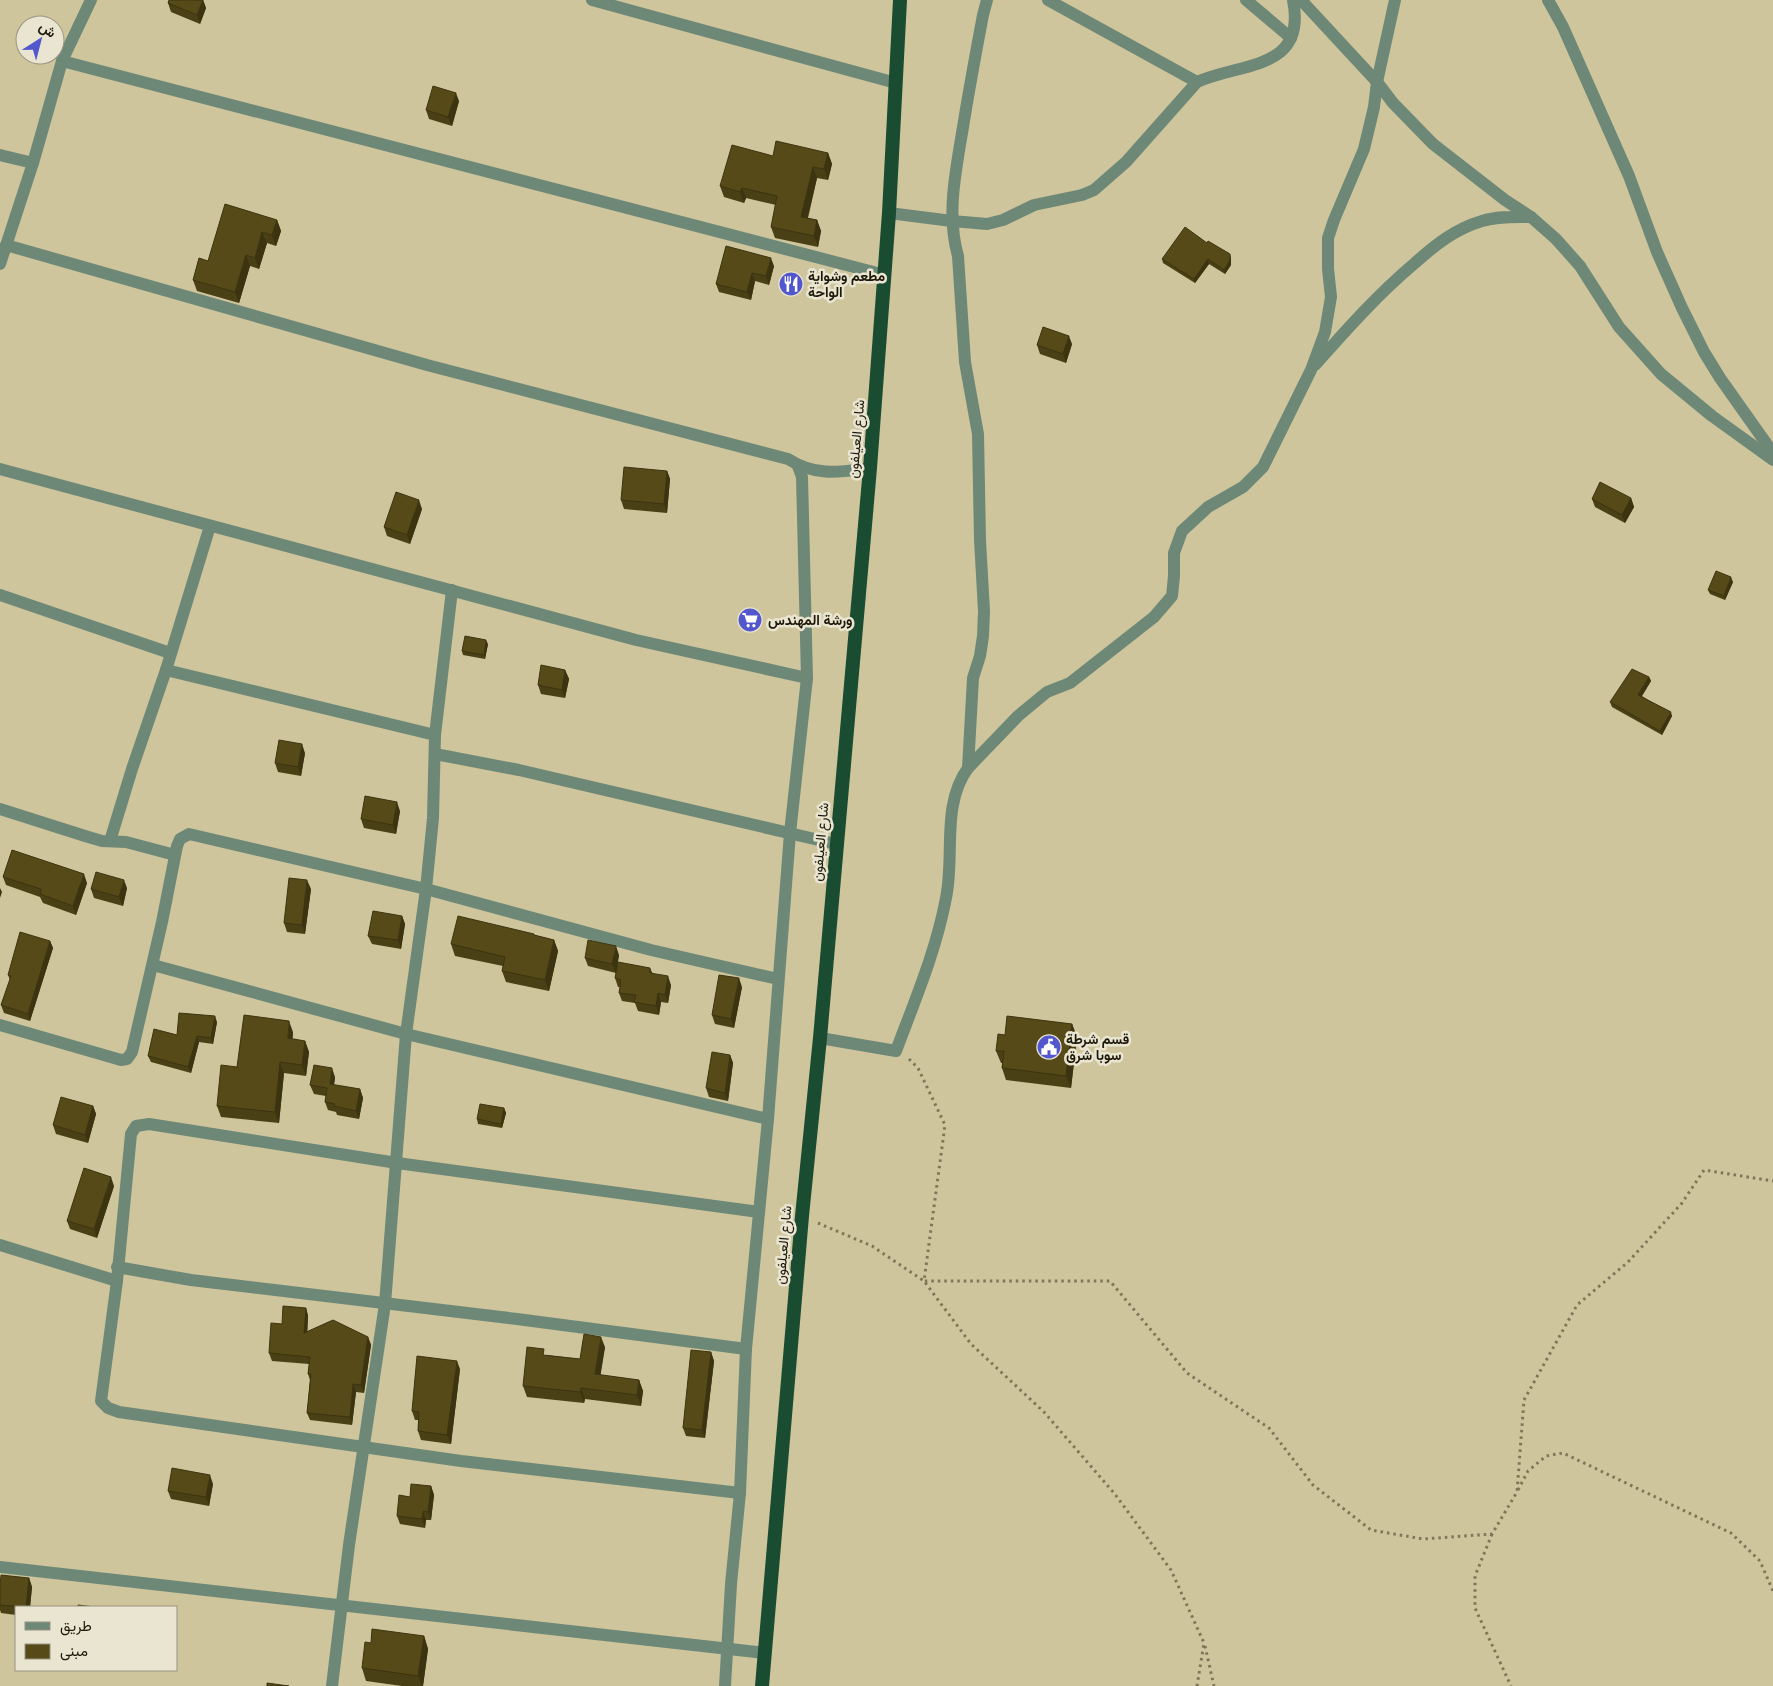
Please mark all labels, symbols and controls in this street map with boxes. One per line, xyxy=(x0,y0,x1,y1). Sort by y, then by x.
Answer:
north arrow xyxy=(15,15,65,65)
text: ش xyxy=(36,17,60,42)
place label: مطعم وشواية الواحة xyxy=(808,267,886,301)
restaurant icon: مطعم وشواية الواحة xyxy=(778,271,804,297)
street label: شارع العيلفون xyxy=(844,399,870,479)
supermarket icon: ورشة المهندس xyxy=(737,607,763,633)
place label: ورشة المهندس xyxy=(768,611,853,629)
street label: شارع العيلفون xyxy=(808,802,834,882)
place label: قسم شرطة سوبا شرق xyxy=(1066,1030,1129,1064)
public building icon: قسم شرطة سوبا شرق xyxy=(1036,1034,1062,1060)
street label: شارع العيلفون xyxy=(771,1205,797,1285)
legend xyxy=(15,1606,178,1671)
text: طريق xyxy=(60,1616,92,1636)
text: مبنى xyxy=(60,1641,88,1661)

